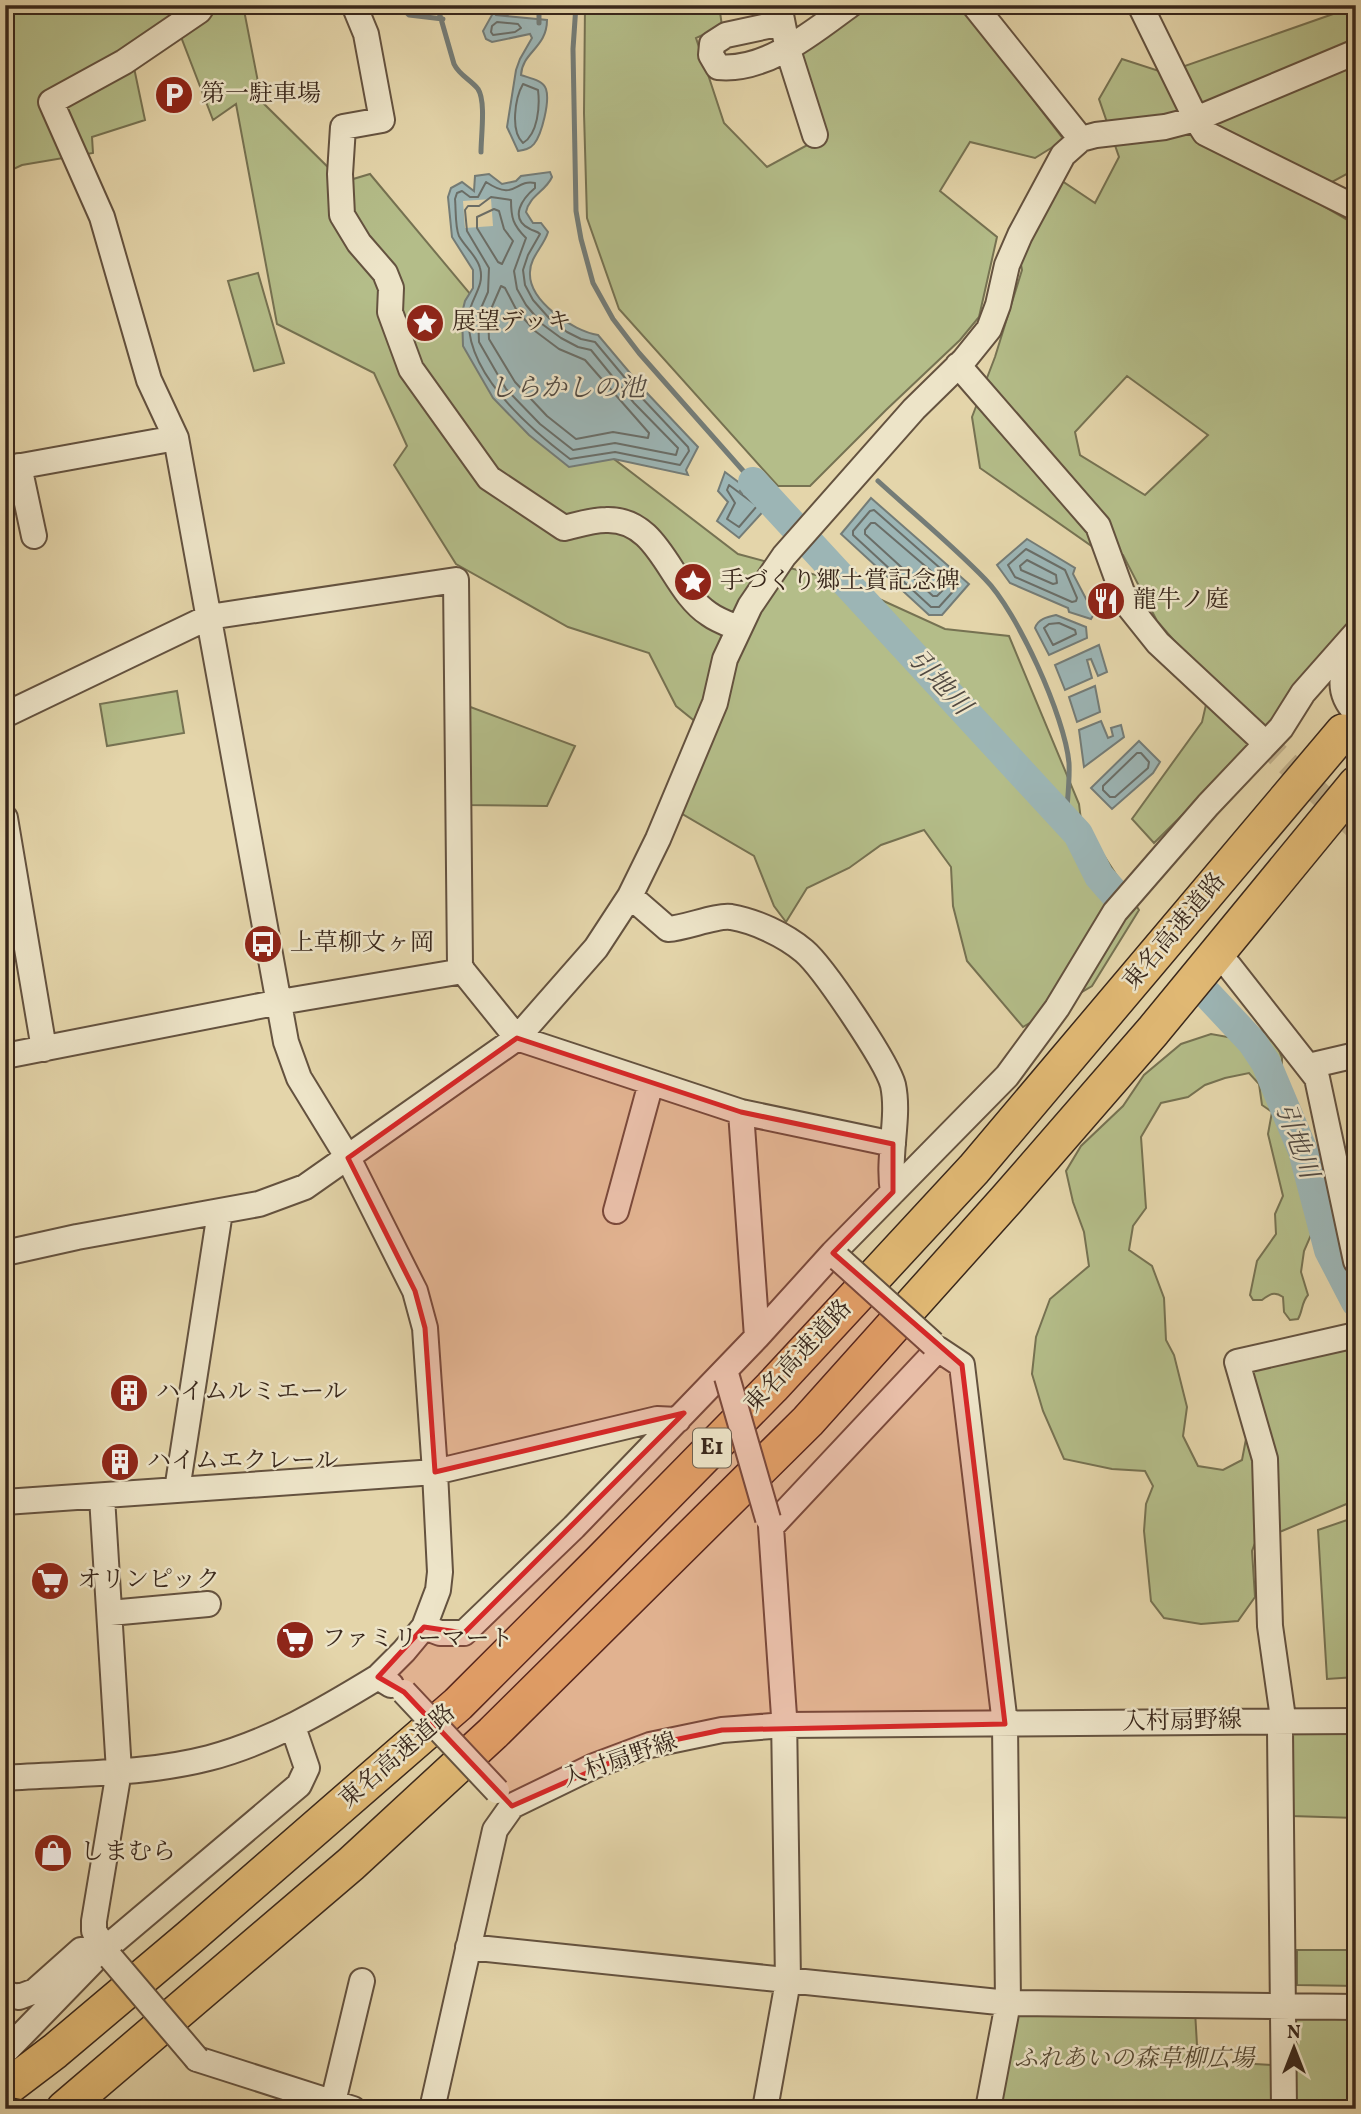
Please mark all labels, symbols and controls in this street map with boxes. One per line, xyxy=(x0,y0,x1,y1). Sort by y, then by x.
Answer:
parking icon: 第一駐車場 xyxy=(153,74,195,116)
place label: 第一駐車場 xyxy=(201,78,321,112)
place icon: 展望デッキ xyxy=(404,302,446,344)
place label: 展望デッキ xyxy=(452,306,572,340)
water label: しらかしの池 xyxy=(489,371,648,407)
place icon: 手づくり郷土賞記念碑 xyxy=(672,561,714,603)
place label: 手づくり郷土賞記念碑 xyxy=(720,565,960,599)
restaurant icon: 龍牛ノ庭 xyxy=(1085,580,1127,622)
place label: 龍牛ノ庭 xyxy=(1133,584,1229,618)
water label: 引地川 xyxy=(899,642,981,726)
street label: 東名高速道路 xyxy=(1116,866,1234,998)
bus stop icon: 上草柳文ヶ岡 xyxy=(242,923,284,965)
place label: 上草柳文ヶ岡 xyxy=(290,927,434,961)
water label: 引地川 xyxy=(1266,1098,1327,1187)
street label: 東名高速道路 xyxy=(737,1293,861,1421)
building icon: ハイムルミエール xyxy=(108,1372,150,1414)
place label: ハイムルミエール xyxy=(156,1376,348,1410)
road number: E1 xyxy=(693,1428,731,1468)
building icon: ハイムエクレール xyxy=(99,1441,141,1483)
place label: ハイムエクレール xyxy=(147,1445,339,1479)
supermarket icon: オリンピック xyxy=(29,1560,71,1602)
place label: オリンピック xyxy=(77,1564,220,1598)
supermarket icon: ファミリーマート xyxy=(274,1619,316,1661)
place label: ファミリーマート xyxy=(322,1623,514,1657)
street label: 東名高速道路 xyxy=(333,1697,463,1817)
street label: 入村扇野線 xyxy=(1122,1704,1242,1740)
street label: 入村扇野線 xyxy=(558,1725,682,1797)
shop icon: しまむら xyxy=(32,1832,74,1874)
place label: しまむら xyxy=(80,1836,176,1870)
north arrow xyxy=(1260,2012,1330,2082)
text: N xyxy=(1287,2020,1301,2046)
park label: ふれあいの森草柳広場 xyxy=(1014,2043,1256,2077)

